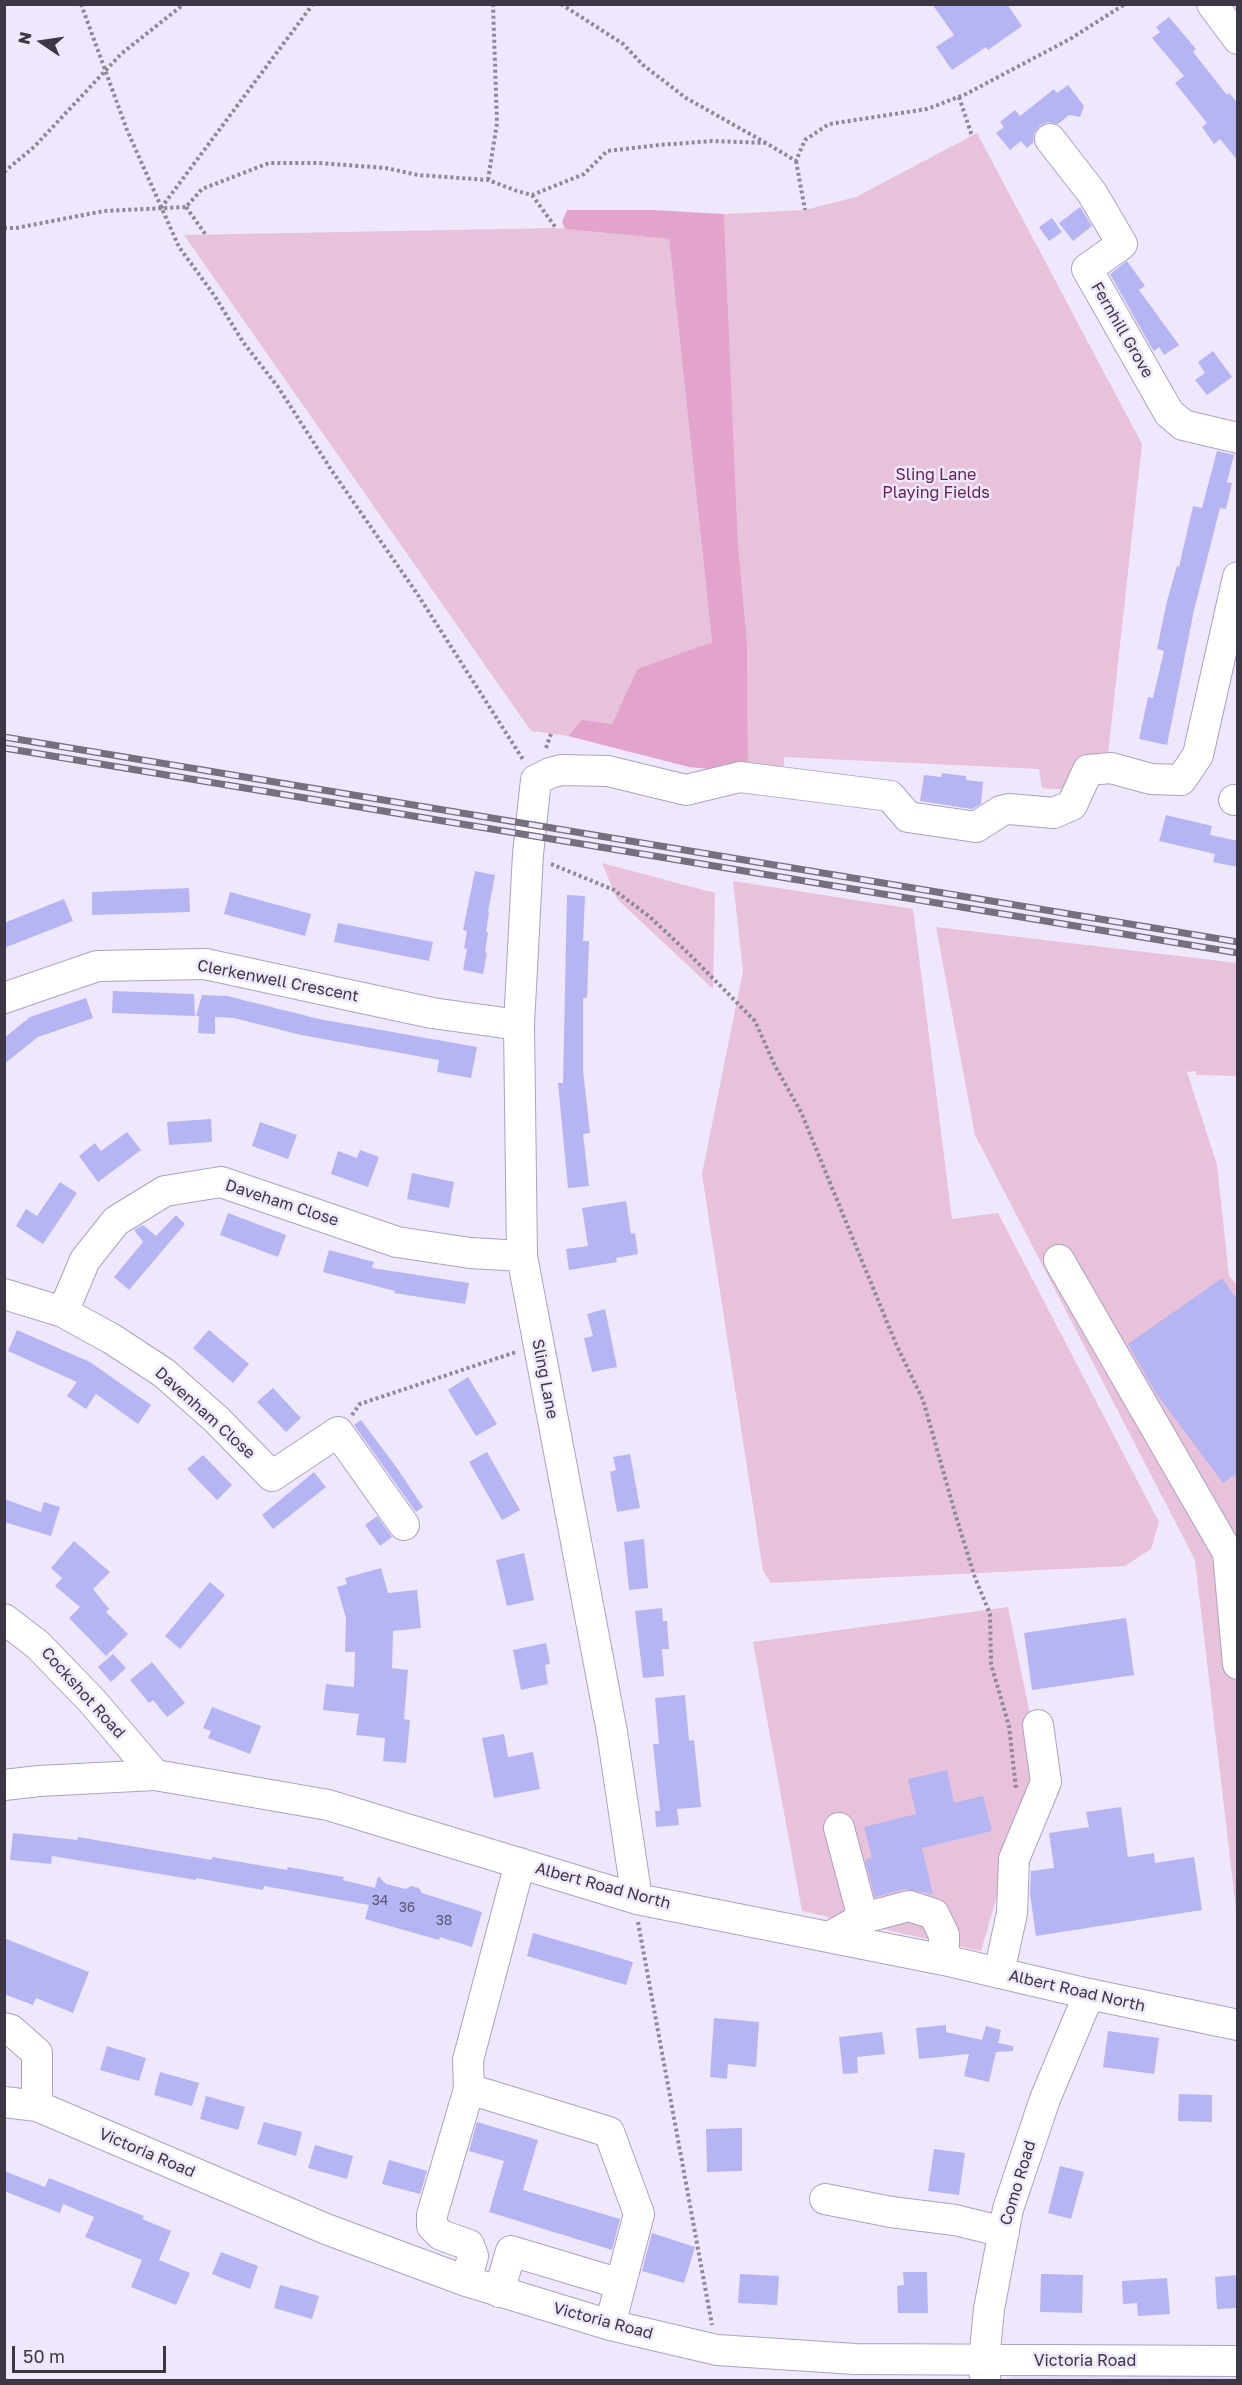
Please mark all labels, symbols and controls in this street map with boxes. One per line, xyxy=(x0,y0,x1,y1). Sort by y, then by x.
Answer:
north arrow xyxy=(12,12,72,72)
text: N xyxy=(13,30,36,46)
street label: Fernhill Grove xyxy=(1087,279,1157,381)
park label: Sling Lane Playing Fields xyxy=(882,465,990,503)
street label: Clerkenwell Crescent xyxy=(196,956,360,1006)
street label: Daveham Close xyxy=(223,1176,341,1230)
street label: Sling Lane xyxy=(528,1338,562,1420)
street label: Davenham Close xyxy=(151,1363,259,1463)
street label: Cockshot Road xyxy=(37,1644,129,1742)
street label: Albert Road North xyxy=(533,1859,673,1913)
house number: 34 xyxy=(372,1893,388,1909)
house number: 36 xyxy=(399,1900,415,1916)
house number: 38 xyxy=(436,1913,452,1929)
street label: Albert Road North xyxy=(1007,1966,1147,2016)
street label: Victoria Road xyxy=(96,2124,198,2182)
street label: Como Road xyxy=(996,2138,1040,2228)
street label: Victoria Road xyxy=(551,2298,655,2344)
scale bar xyxy=(15,2334,170,2372)
text: 50 m xyxy=(23,2345,65,2367)
street label: Victoria Road xyxy=(1034,2351,1136,2371)

